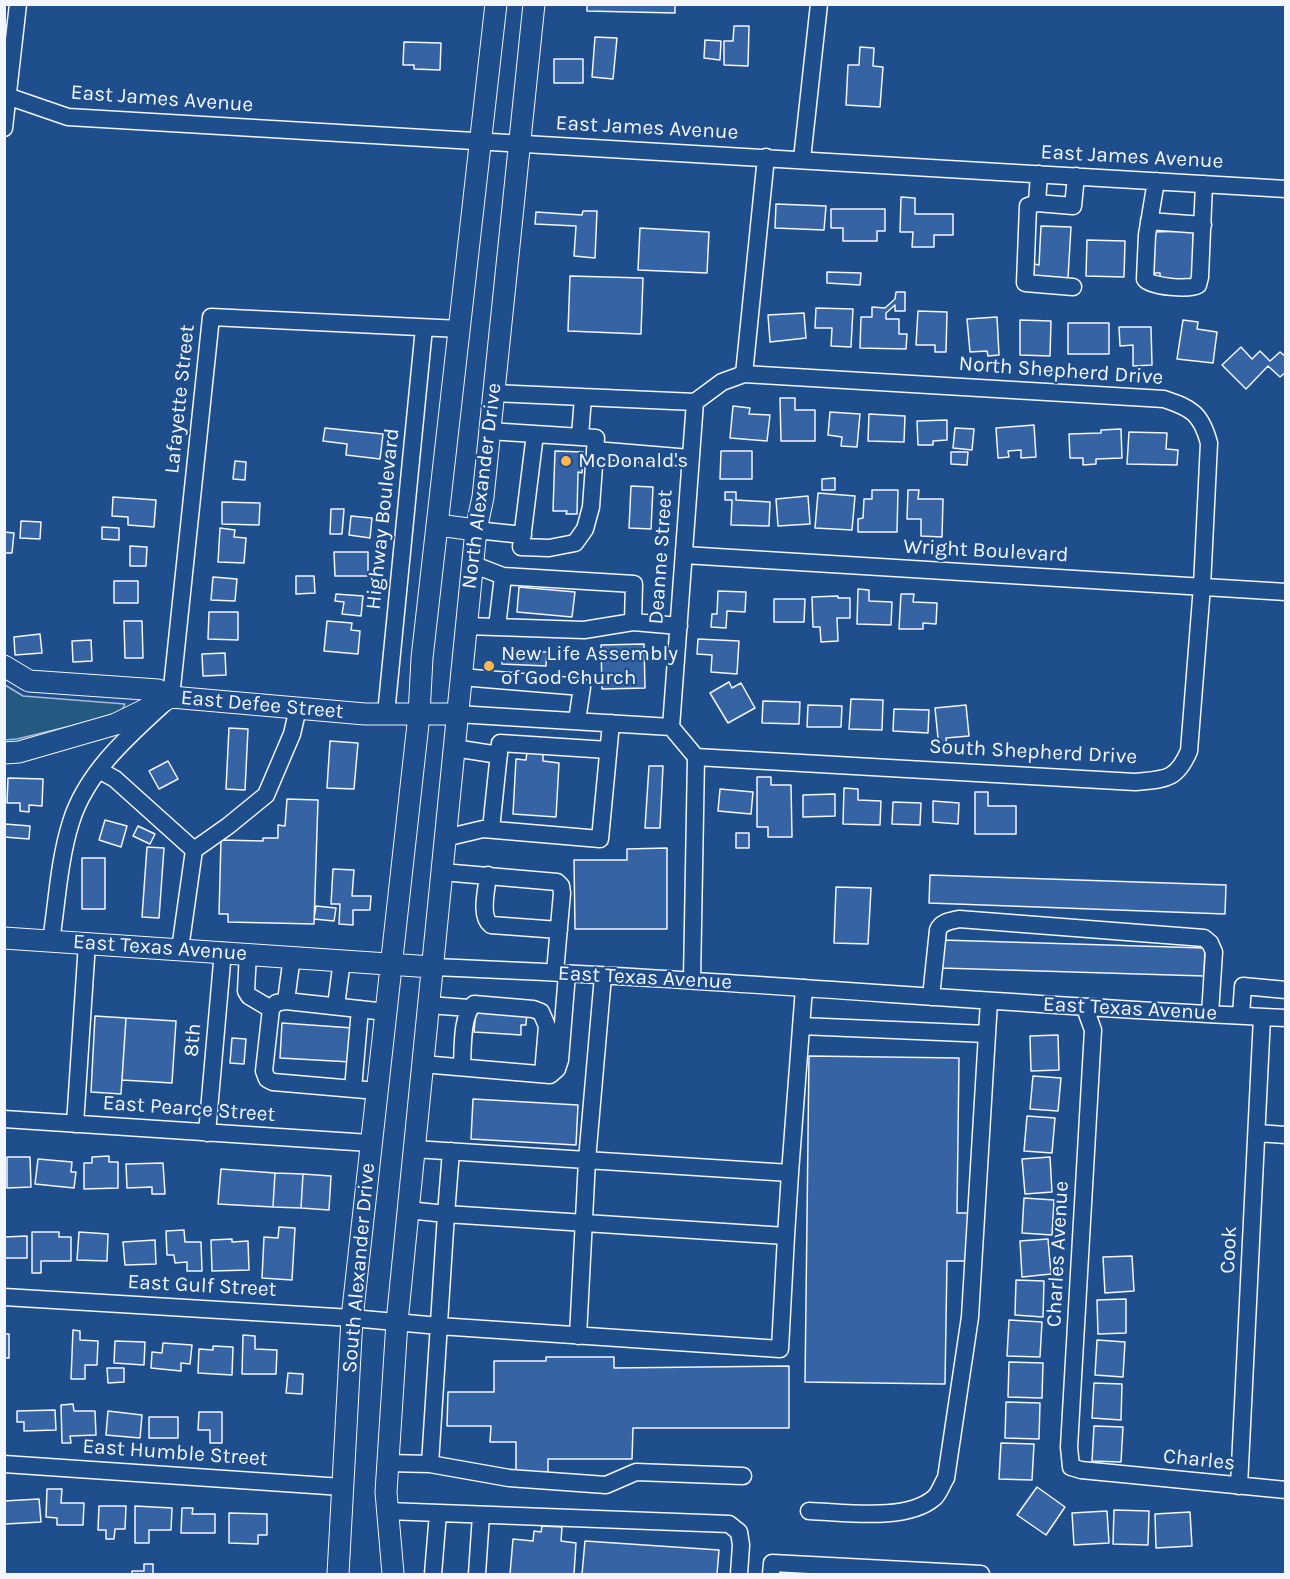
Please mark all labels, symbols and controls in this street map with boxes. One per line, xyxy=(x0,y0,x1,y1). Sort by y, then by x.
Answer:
street label: East James Avenue xyxy=(70,80,254,118)
street label: East James Avenue xyxy=(555,111,739,145)
street label: East James Avenue xyxy=(1040,140,1224,174)
street label: Lafayette Street xyxy=(160,323,200,475)
street label: North Shepherd Drive xyxy=(958,351,1164,391)
street label: North Alexander Drive xyxy=(457,381,507,591)
street label: Highway Boulevard xyxy=(361,427,405,611)
place label: McDonald's xyxy=(578,448,688,474)
marker: McDonald's xyxy=(559,454,573,468)
street label: Deanne Street xyxy=(644,489,678,625)
street label: Wright Boulevard xyxy=(903,534,1069,568)
place label: New Life Assembly of God Church xyxy=(501,641,678,691)
marker: New Life Assembly of God Church xyxy=(482,659,496,673)
street label: East Defee Street xyxy=(180,685,344,725)
street label: South Shepherd Drive xyxy=(928,734,1138,770)
street label: East Texas Avenue xyxy=(72,929,248,967)
street label: East Texas Avenue xyxy=(557,961,733,995)
street label: East Texas Avenue xyxy=(1042,992,1218,1026)
street label: 8th xyxy=(179,1022,207,1058)
street label: East Pearce Street xyxy=(102,1090,276,1128)
street label: South Alexander Drive xyxy=(337,1162,381,1374)
street label: Charles Avenue xyxy=(1042,1180,1074,1328)
street label: Cook xyxy=(1215,1226,1243,1274)
street label: East Gulf Street xyxy=(127,1270,277,1302)
street label: East Humble Street xyxy=(82,1434,268,1472)
street label: Charles xyxy=(1162,1444,1236,1476)

